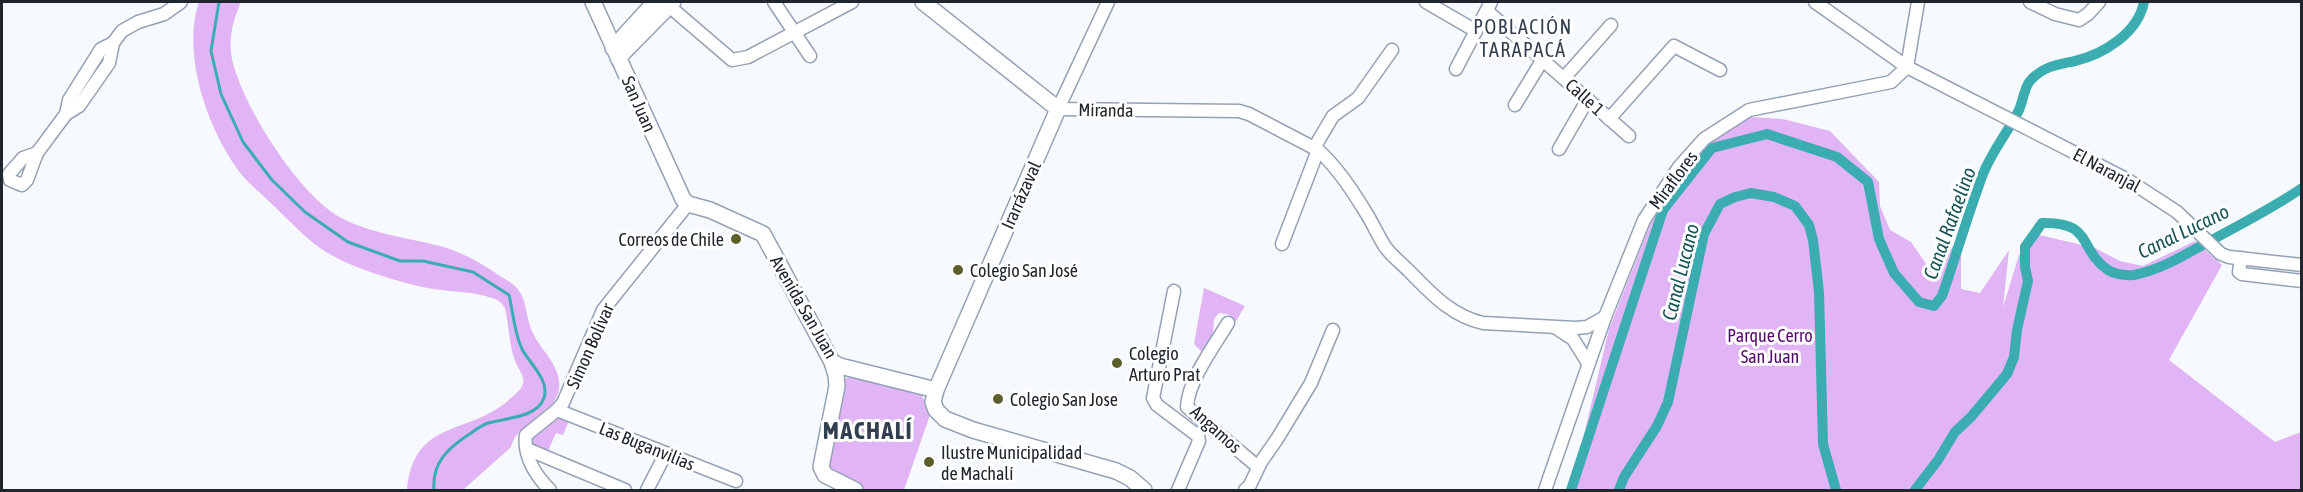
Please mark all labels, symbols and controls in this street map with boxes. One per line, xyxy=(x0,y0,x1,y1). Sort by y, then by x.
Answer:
district label: POBLACIÓN TARAPACÁ xyxy=(1473,15,1573,61)
street label: San Juan xyxy=(617,73,661,135)
street label: Calle 1 xyxy=(1561,74,1609,120)
street label: Miranda xyxy=(1078,99,1134,121)
street label: El Naranjal xyxy=(2070,144,2144,197)
street label: Miraflores xyxy=(1644,147,1702,213)
street label: Irarrázaval xyxy=(997,158,1045,232)
water label: Canal Rafaelino xyxy=(1918,164,1980,282)
water label: Canal Lucano xyxy=(2134,199,2232,263)
water label: Canal Lucano xyxy=(1657,221,1703,323)
place label: Correos de Chile xyxy=(619,229,724,250)
marker: Correos de Chile xyxy=(729,232,743,246)
street label: Avenida San Juan xyxy=(766,252,842,362)
place label: Colegio San José xyxy=(970,260,1078,281)
marker: Colegio San José xyxy=(951,263,965,277)
street label: Simon Bolívar xyxy=(562,299,618,392)
park label: Parque Cerro San Juan xyxy=(1727,325,1813,367)
place label: Colegio Arturo Prat xyxy=(1129,343,1200,385)
marker: Colegio Arturo Prat xyxy=(1110,356,1124,370)
place label: Colegio San Jose xyxy=(1010,389,1118,410)
marker: Colegio San Jose xyxy=(991,392,1005,406)
street label: Angamos xyxy=(1186,401,1246,457)
street label: Las Buganvilias xyxy=(596,417,698,475)
district label: MACHALÍ xyxy=(823,417,913,444)
place label: Ilustre Municipalidad de Machalí xyxy=(941,442,1082,484)
marker: Ilustre Municipalidad de Machalí xyxy=(922,455,936,469)

